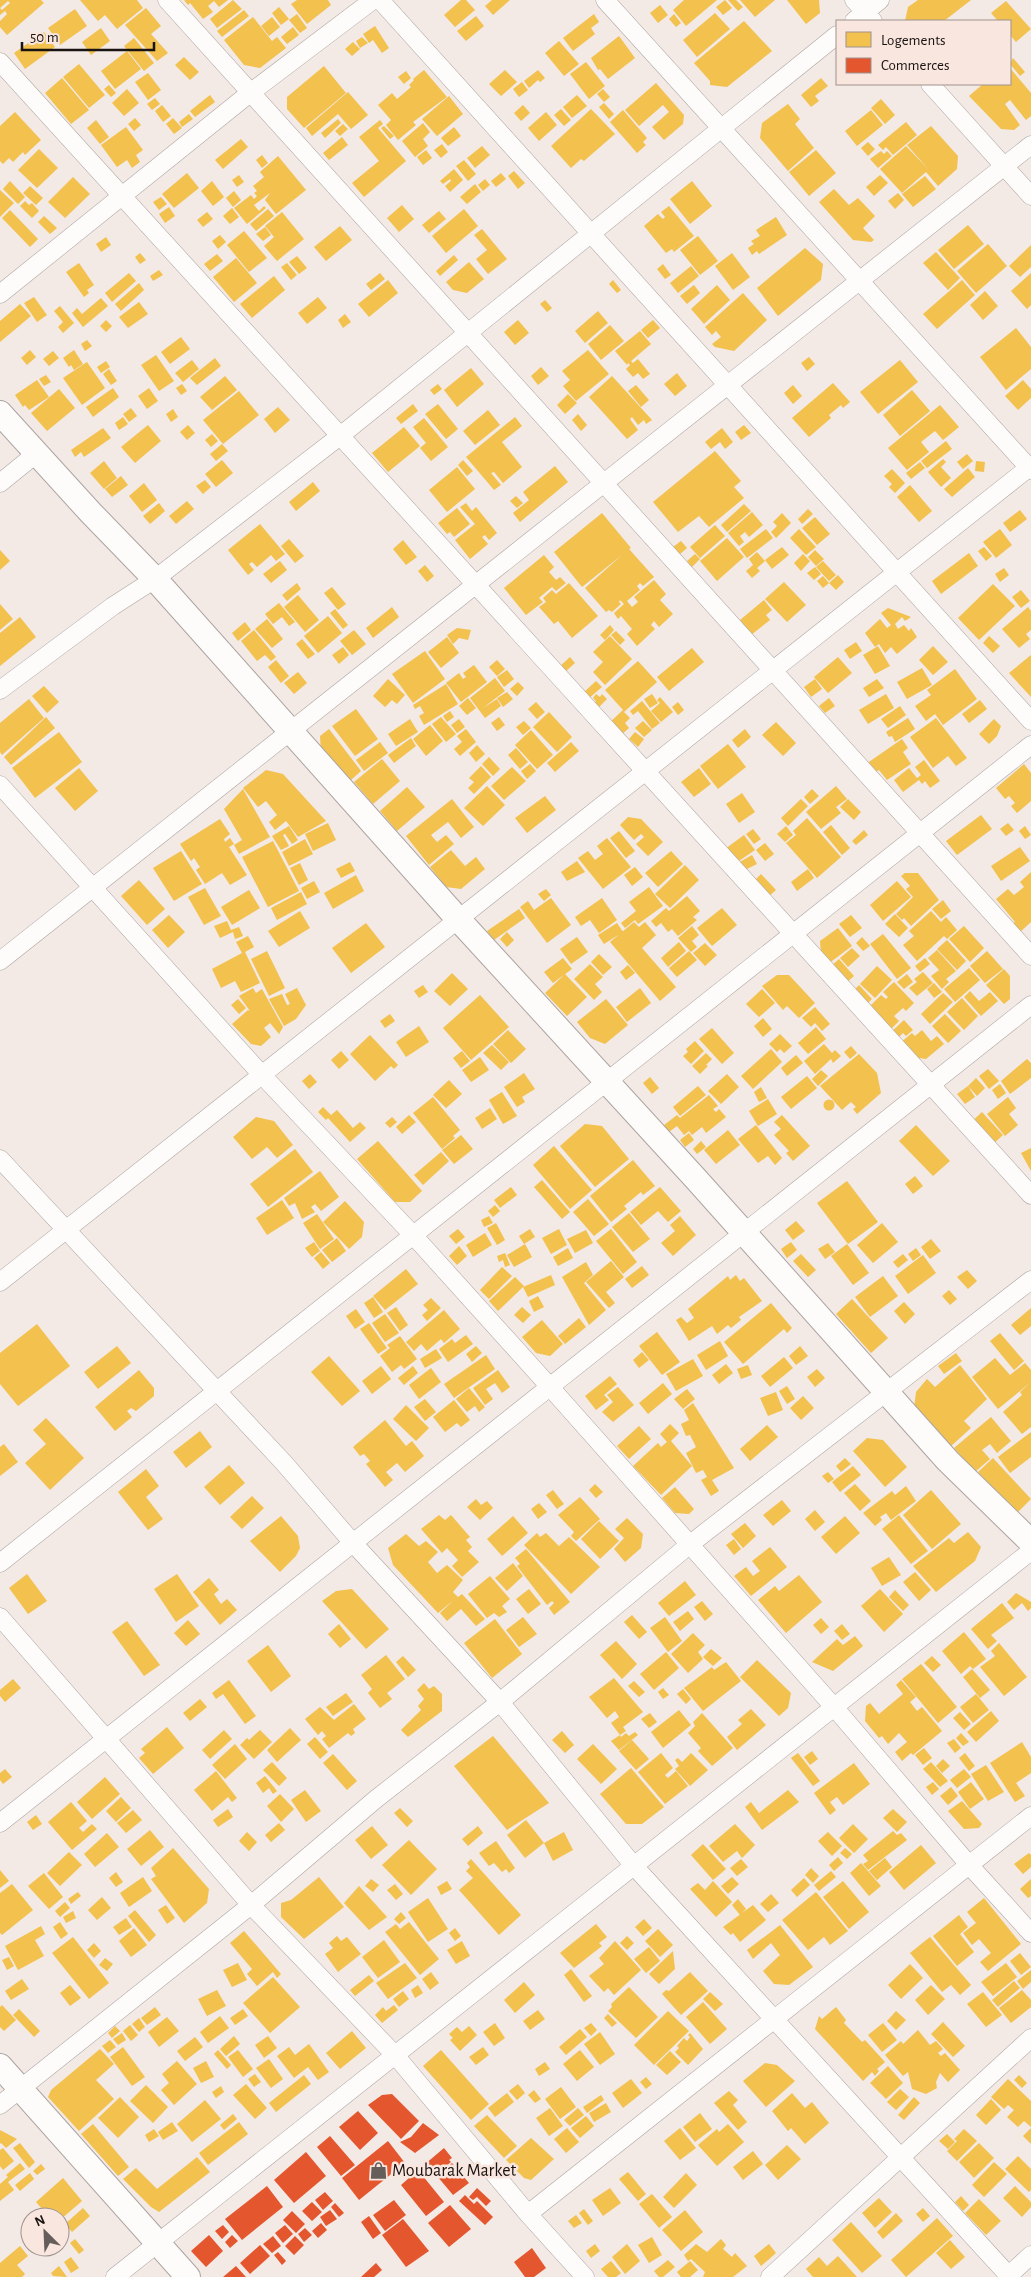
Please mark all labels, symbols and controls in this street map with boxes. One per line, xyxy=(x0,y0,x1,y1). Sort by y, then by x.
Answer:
scale bar xyxy=(22,20,155,52)
legend xyxy=(836,20,1011,85)
text: 50 m xyxy=(30,30,59,45)
text: Logements xyxy=(881,33,946,48)
text: Commerces xyxy=(881,58,950,73)
shop icon: Moubarak Market xyxy=(368,2161,388,2181)
place label: Moubarak Market xyxy=(392,2162,517,2180)
north arrow xyxy=(20,2207,70,2257)
text: N xyxy=(33,2213,47,2229)

